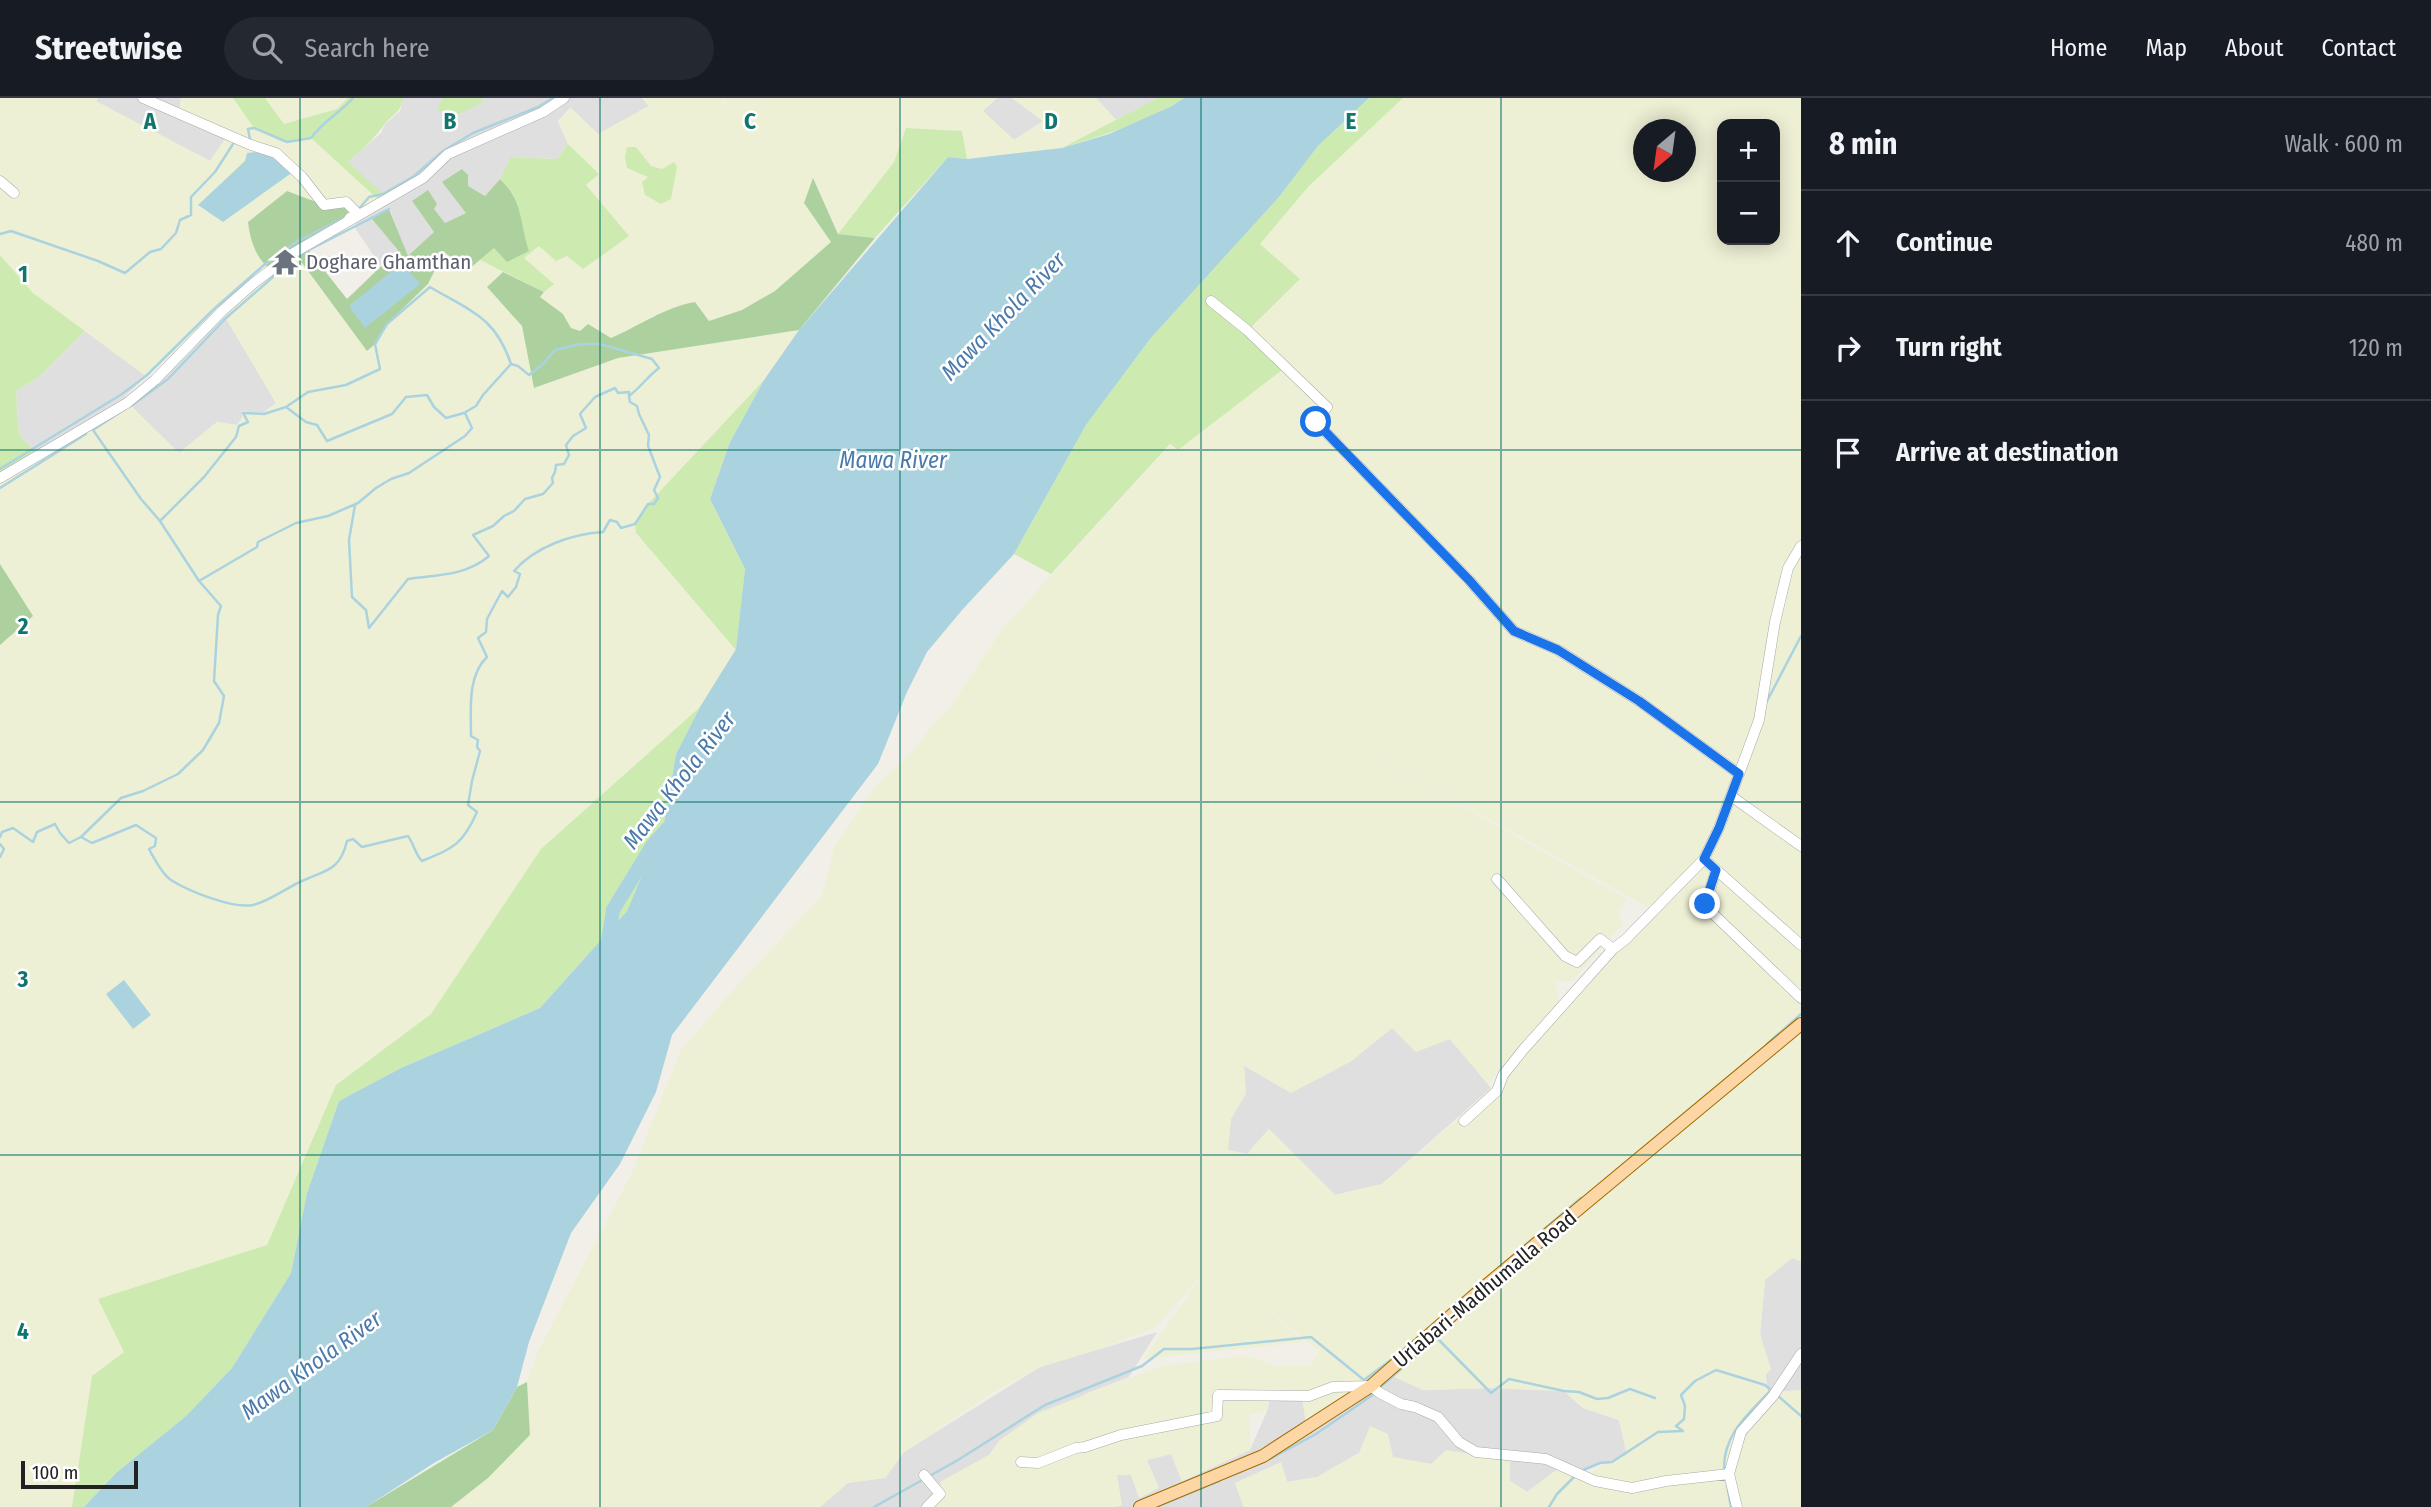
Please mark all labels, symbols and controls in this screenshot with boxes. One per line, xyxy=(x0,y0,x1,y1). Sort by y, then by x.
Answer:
search box xyxy=(224,17,714,80)
text: Streetwise xyxy=(35,28,182,68)
icon: search xyxy=(248,29,286,67)
text: Search here xyxy=(304,33,430,64)
text: Home xyxy=(2050,34,2107,62)
text: Map xyxy=(2145,34,2187,62)
text: About xyxy=(2225,34,2283,62)
text: Contact xyxy=(2321,34,2396,62)
text: A xyxy=(143,107,157,135)
text: B xyxy=(444,107,457,135)
text: C xyxy=(744,107,756,135)
text: D xyxy=(1044,107,1058,135)
text: E xyxy=(1346,107,1357,135)
north arrow xyxy=(1633,119,1696,182)
map controls xyxy=(1717,119,1780,245)
button: + xyxy=(1717,119,1780,182)
text: 8 min xyxy=(1829,126,1897,162)
text: Walk · 600 m xyxy=(2284,130,2403,158)
button: − xyxy=(1717,182,1780,245)
icon: ahead xyxy=(1829,224,1867,262)
text: Continue xyxy=(1896,227,1993,258)
text: 480 m xyxy=(2345,229,2403,257)
water label: Mawa Khola River xyxy=(935,245,1072,386)
temple icon: Doghare Ghamthan xyxy=(270,247,300,277)
place label: Doghare Ghamthan xyxy=(306,249,471,275)
text: 1 xyxy=(18,260,28,288)
icon: right xyxy=(1829,329,1867,367)
text: Turn right xyxy=(1896,332,2002,363)
text: 120 m xyxy=(2349,334,2403,362)
route start xyxy=(1300,406,1331,437)
icon: arrive xyxy=(1829,434,1867,472)
text: Arrive at destination xyxy=(1896,437,2119,468)
water label: Mawa River xyxy=(839,446,948,474)
text: 2 xyxy=(17,612,29,640)
water label: Mawa Khola River xyxy=(617,705,742,854)
route end xyxy=(1689,888,1720,919)
text: 3 xyxy=(17,965,29,993)
street label: Urlabari-Madhumalla Road xyxy=(1388,1205,1582,1373)
water label: Mawa Khola River xyxy=(235,1304,388,1425)
text: 4 xyxy=(17,1317,29,1345)
scale bar xyxy=(21,1458,138,1490)
text: 100 m xyxy=(32,1461,78,1484)

